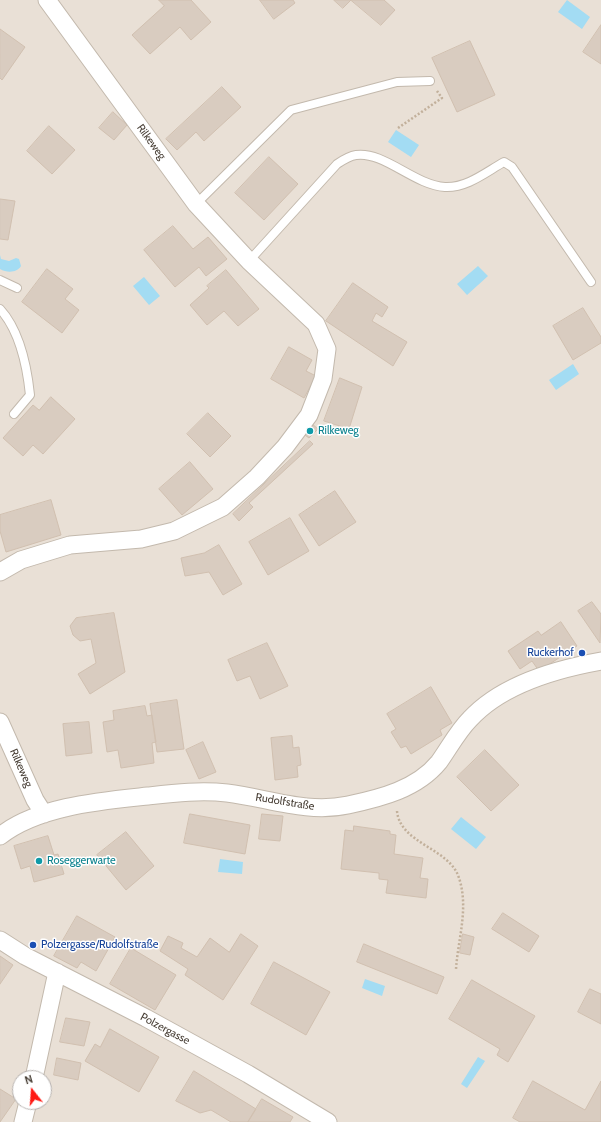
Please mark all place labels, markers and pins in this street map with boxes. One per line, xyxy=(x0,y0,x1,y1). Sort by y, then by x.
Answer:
place label: Rilkeweg xyxy=(318,424,359,438)
marker: Rilkeweg xyxy=(305,426,315,436)
place label: Ruckerhof xyxy=(527,646,574,660)
marker: Ruckerhof xyxy=(577,648,587,658)
place label: Roseggerwarte xyxy=(47,854,116,868)
marker: Roseggerwarte xyxy=(34,856,44,866)
place label: Polzergasse/Rudolfstraße xyxy=(41,938,158,952)
marker: Polzergasse/Rudolfstraße xyxy=(28,940,38,950)

